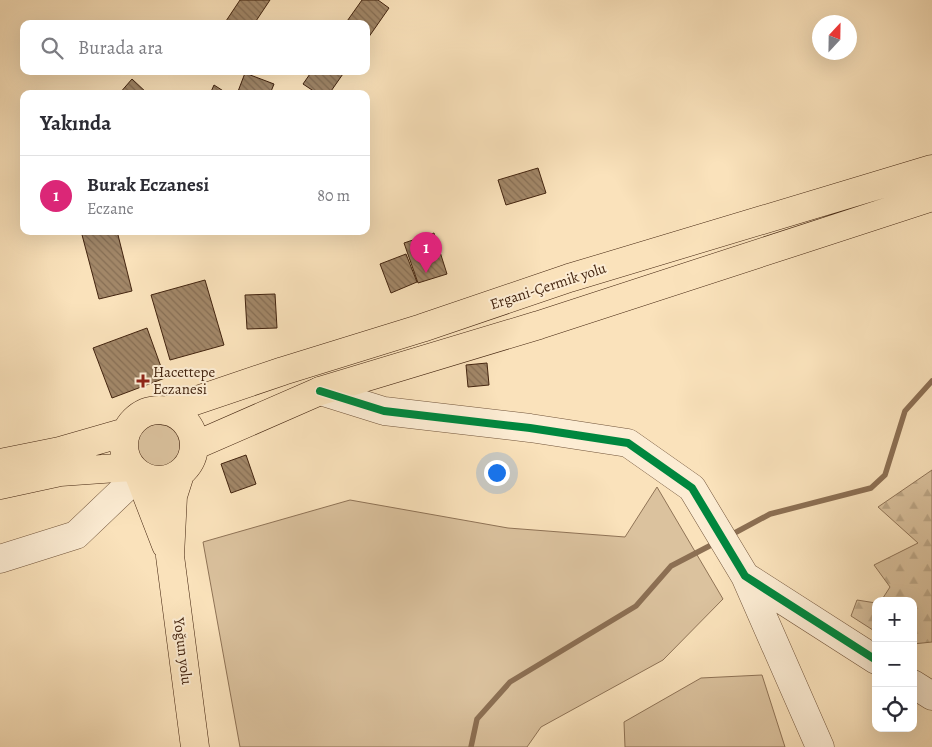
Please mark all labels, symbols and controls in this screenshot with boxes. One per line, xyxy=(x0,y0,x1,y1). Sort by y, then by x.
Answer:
north arrow xyxy=(812,15,857,60)
search box xyxy=(20,20,370,75)
icon: search xyxy=(38,34,66,62)
text: Burada ara xyxy=(78,35,163,61)
text: Yakında xyxy=(40,109,111,137)
text: Burak Eczanesi xyxy=(87,172,209,198)
text: 1 xyxy=(53,185,59,207)
text: 80 m xyxy=(317,185,350,207)
text: Eczane xyxy=(87,198,134,220)
pin: 1 xyxy=(410,232,442,273)
street label: Ergani-Çermik yolu xyxy=(487,258,609,314)
place label: Hacettepe Eczanesi xyxy=(153,362,215,399)
marker: Hacettepe Eczanesi xyxy=(137,375,149,387)
your location xyxy=(484,460,510,486)
map controls xyxy=(872,597,917,732)
button: + xyxy=(872,597,917,642)
street label: Yoğun yolu xyxy=(169,615,197,687)
button: − xyxy=(872,642,917,687)
button: locate xyxy=(872,687,917,732)

